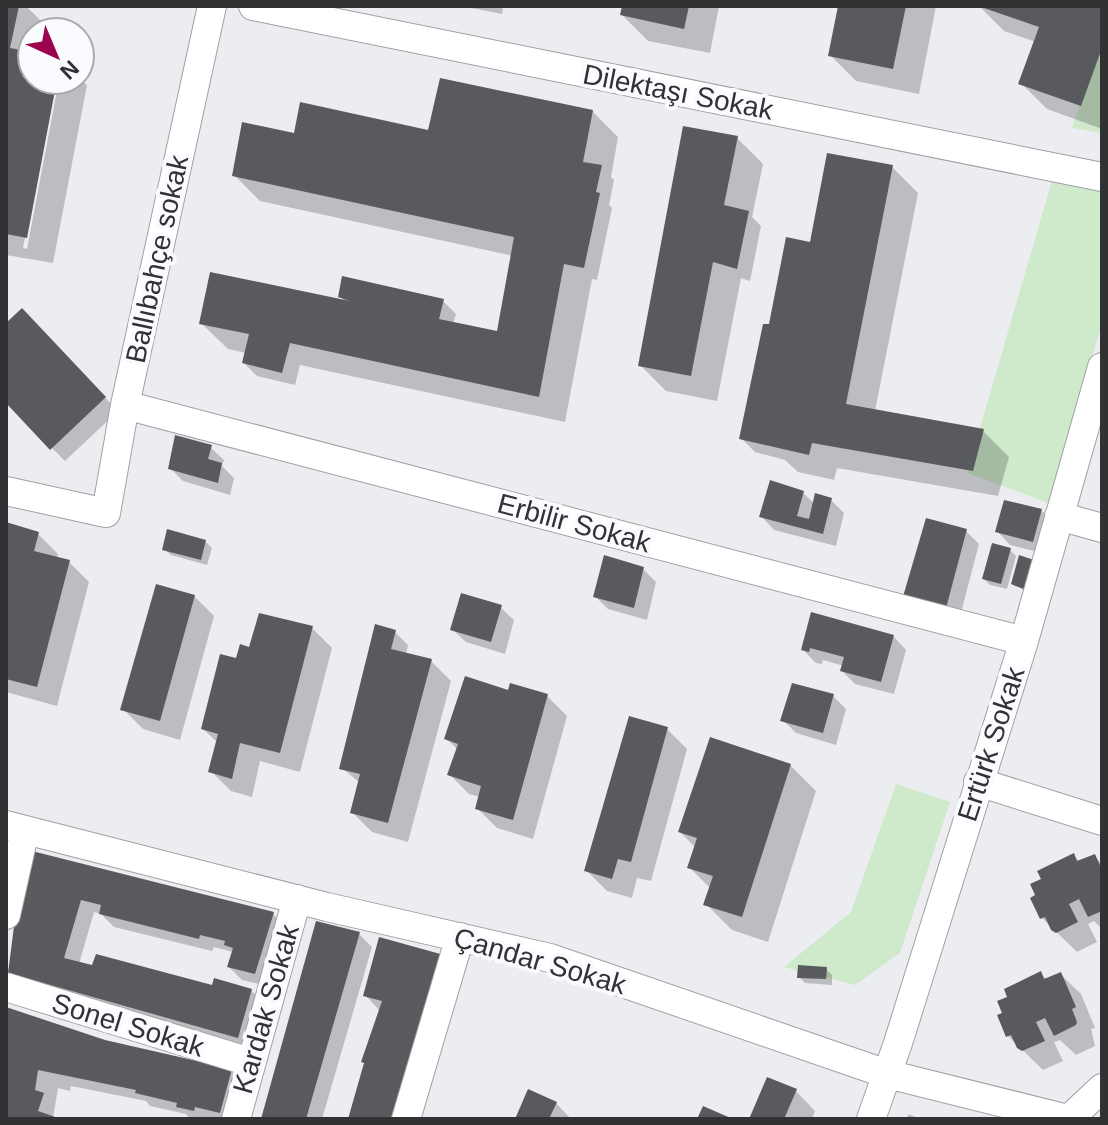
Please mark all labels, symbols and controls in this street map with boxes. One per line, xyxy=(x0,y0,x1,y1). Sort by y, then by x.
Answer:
north arrow xyxy=(16,16,96,96)
text: N xyxy=(55,56,84,85)
street label: Dilektaşı Sokak xyxy=(580,58,777,126)
street label: Ballıbahçe sokak xyxy=(120,151,194,366)
street label: Erbilir Sokak xyxy=(494,488,655,559)
street label: Ertürk Sokak xyxy=(951,662,1031,825)
street label: Kardak Sokak xyxy=(227,920,305,1097)
street label: Çandar Sokak xyxy=(450,922,631,1001)
street label: Sonel Sokak xyxy=(48,987,209,1063)

